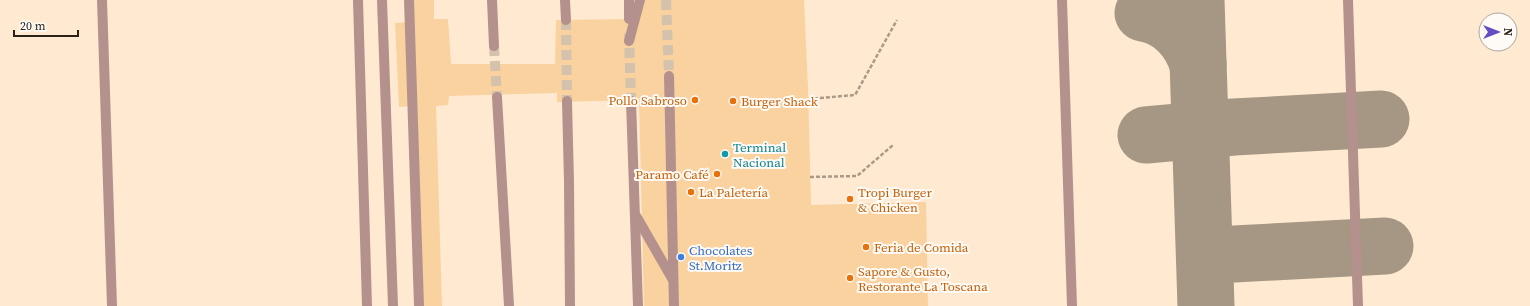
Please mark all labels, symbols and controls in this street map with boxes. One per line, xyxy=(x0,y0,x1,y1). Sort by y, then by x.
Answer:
scale bar xyxy=(14,12,78,38)
north arrow xyxy=(1478,12,1518,52)
text: 20 m xyxy=(20,18,46,34)
text: N xyxy=(1500,28,1515,36)
place label: Pollo Sabroso xyxy=(609,92,687,109)
place label: Burger Shack xyxy=(741,93,819,110)
marker: Pollo Sabroso xyxy=(690,95,700,105)
marker: Burger Shack xyxy=(728,96,738,106)
place label: Terminal Nacional xyxy=(733,139,786,171)
marker: Terminal Nacional xyxy=(720,149,730,159)
place label: Paramo Café xyxy=(635,166,709,183)
marker: Paramo Café xyxy=(712,169,722,179)
place label: La Paletería xyxy=(699,184,768,201)
place label: Tropi Burger & Chicken xyxy=(858,184,932,216)
marker: La Paletería xyxy=(686,187,696,197)
marker: Tropi Burger & Chicken xyxy=(845,194,855,204)
place label: Feria de Comida xyxy=(874,239,969,256)
place label: Chocolates St.Moritz xyxy=(689,242,753,274)
marker: Feria de Comida xyxy=(861,242,871,252)
marker: Chocolates St.Moritz xyxy=(676,252,686,262)
place label: Sapore & Gusto, Restorante La Toscana xyxy=(858,263,988,295)
marker: Sapore & Gusto, Restorante La Toscana xyxy=(845,273,855,283)

